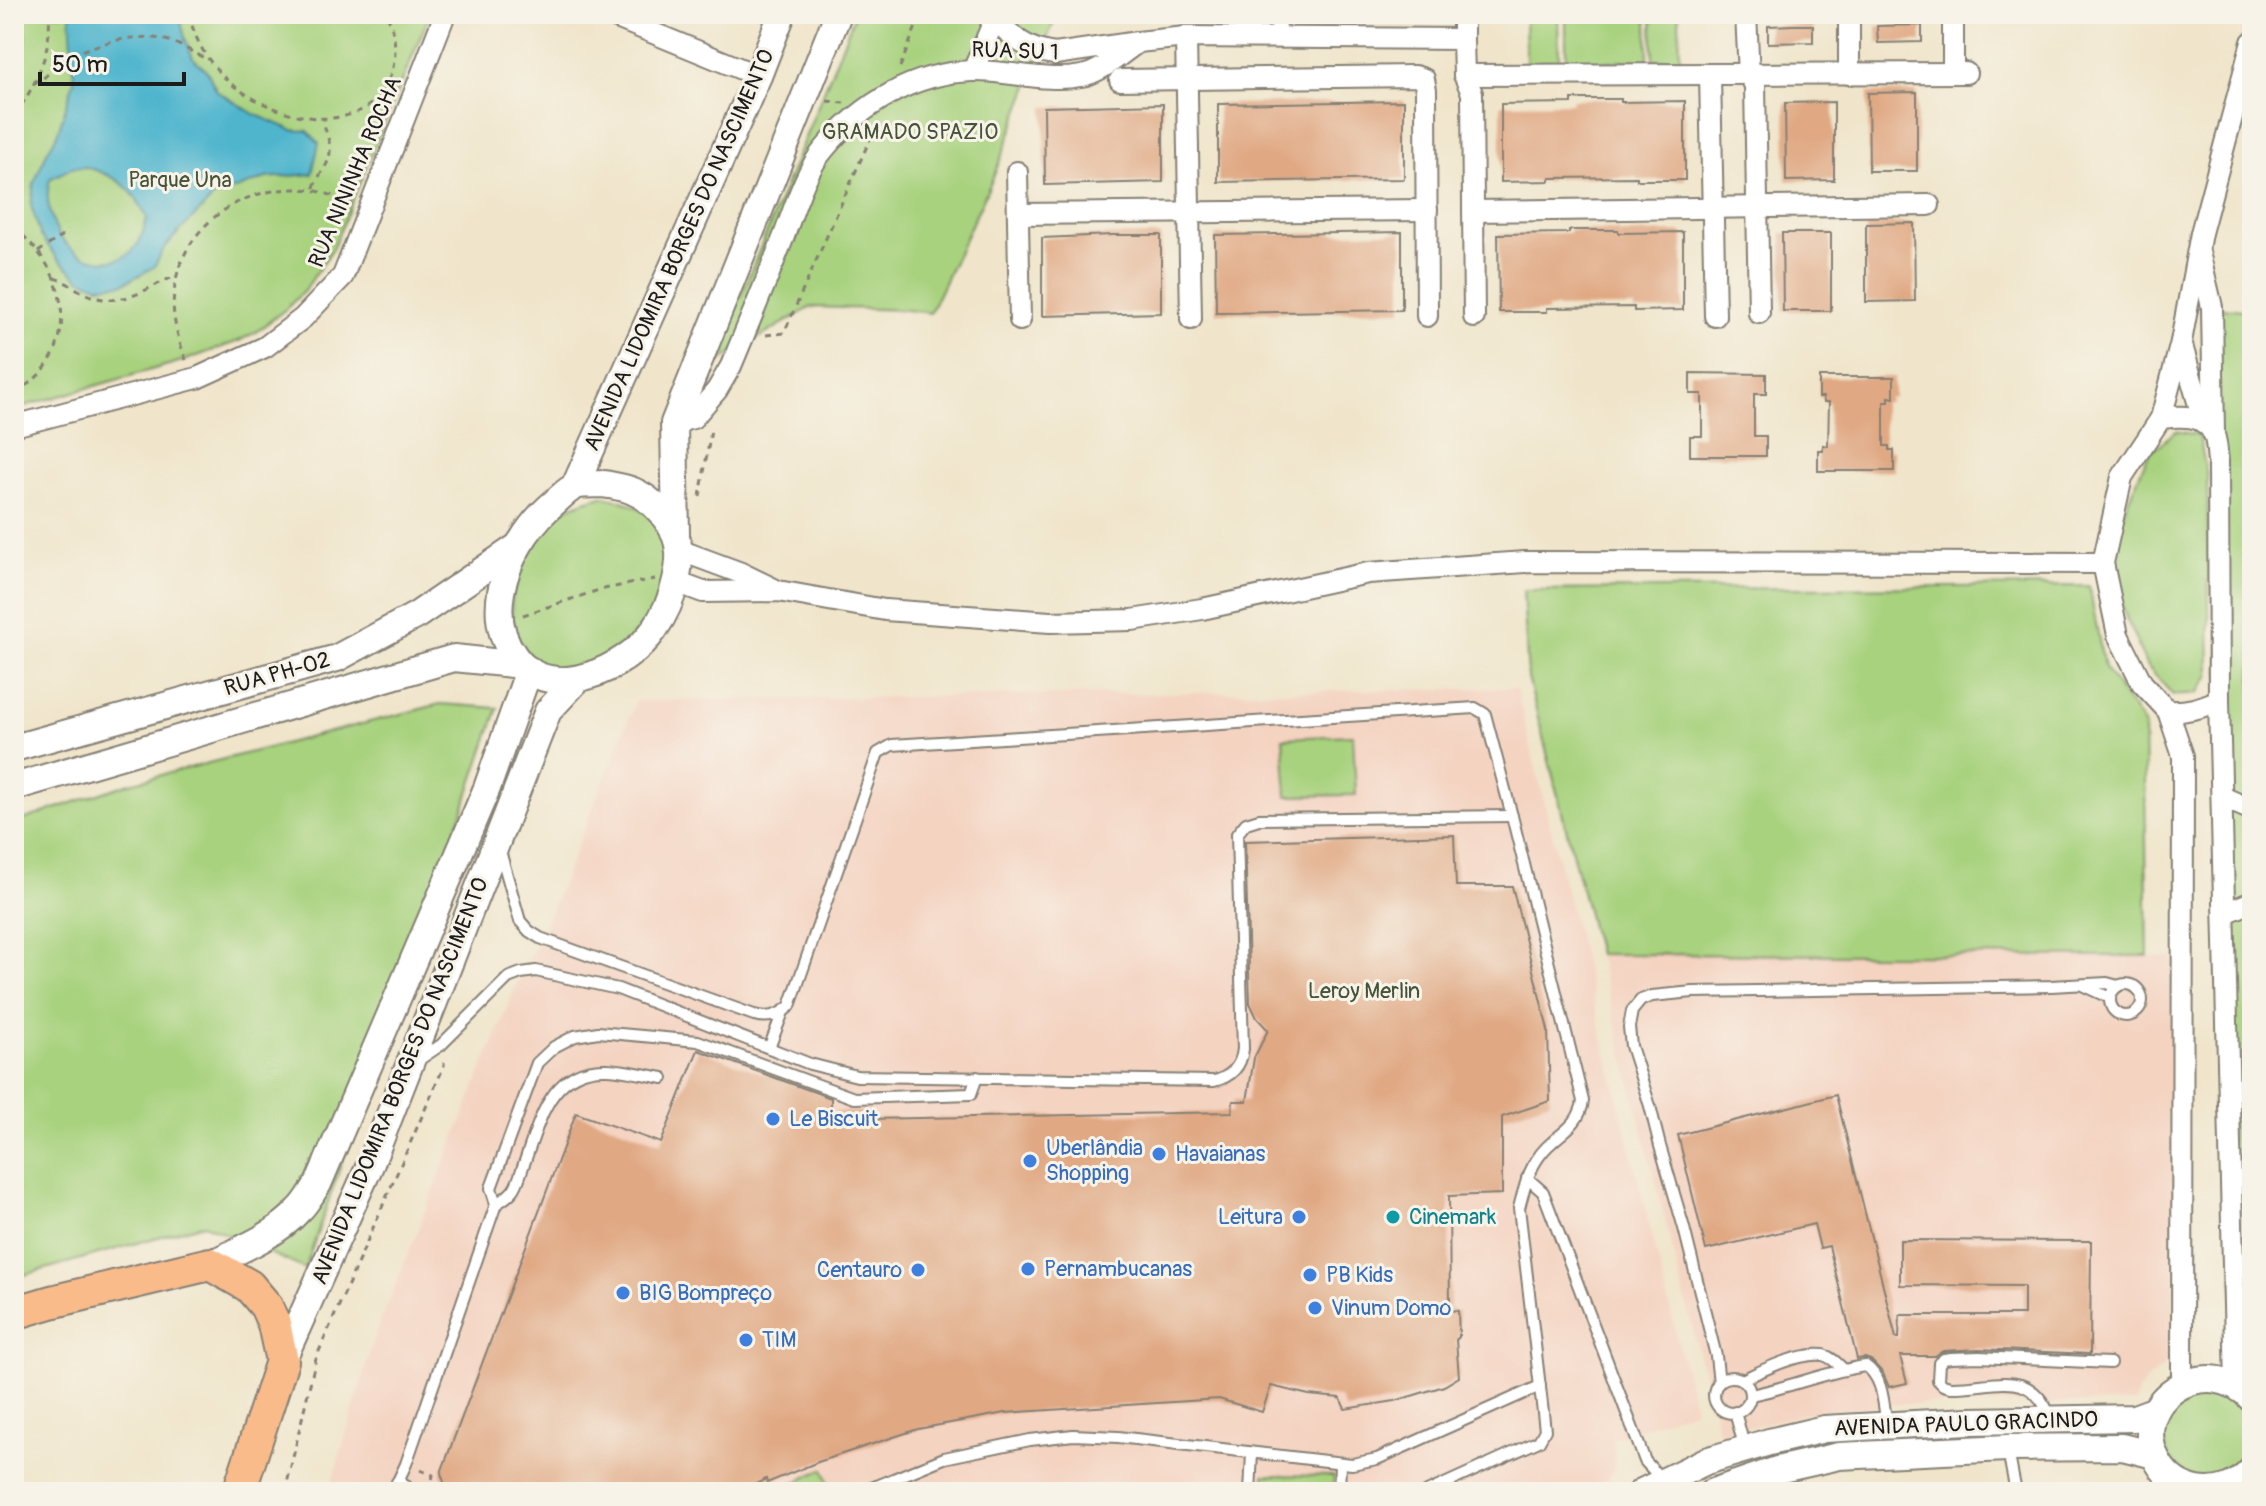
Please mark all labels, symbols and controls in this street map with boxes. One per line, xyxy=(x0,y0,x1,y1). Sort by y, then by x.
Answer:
street label: RUA SU 1 xyxy=(971,35,1059,67)
scale bar xyxy=(40,36,184,86)
street label: AVENIDA LIDOMIRA BORGES DO NASCIMENTO xyxy=(577,45,781,455)
text: 50 m xyxy=(52,50,108,79)
street label: RUA NININHA ROCHA xyxy=(302,72,408,272)
park label: GRAMADO SPAZIO xyxy=(822,118,998,146)
park label: Parque Una xyxy=(128,166,232,194)
street label: RUA PH-02 xyxy=(221,646,333,702)
street label: AVENIDA LIDOMIRA BORGES DO NASCIMENTO xyxy=(305,873,495,1289)
park label: Leroy Merlin xyxy=(1308,977,1420,1005)
place label: Le Biscuit xyxy=(789,1105,878,1133)
marker: Le Biscuit xyxy=(764,1110,782,1128)
place label: Uberlândia Shopping xyxy=(1046,1134,1143,1187)
place label: Havaianas xyxy=(1175,1140,1265,1168)
marker: Havaianas xyxy=(1150,1145,1168,1163)
marker: Uberlândia Shopping xyxy=(1021,1152,1039,1170)
place label: Leitura xyxy=(1218,1203,1283,1231)
place label: Cinemark xyxy=(1409,1203,1496,1231)
marker: Leitura xyxy=(1290,1208,1308,1226)
marker: Cinemark xyxy=(1384,1208,1402,1226)
place label: Pernambucanas xyxy=(1044,1255,1192,1283)
place label: Centauro xyxy=(817,1256,902,1284)
marker: Pernambucanas xyxy=(1019,1260,1037,1278)
marker: Centauro xyxy=(909,1261,927,1279)
place label: PB Kids xyxy=(1326,1261,1393,1289)
marker: PB Kids xyxy=(1301,1266,1319,1284)
place label: BIG Bompreço xyxy=(639,1279,772,1307)
marker: BIG Bompreço xyxy=(614,1284,632,1302)
place label: Vinum Domo xyxy=(1331,1294,1452,1322)
marker: Vinum Domo xyxy=(1306,1299,1324,1317)
place label: TIM xyxy=(762,1326,796,1354)
marker: TIM xyxy=(737,1331,755,1349)
street label: AVENIDA PAULO GRACINDO xyxy=(1834,1405,2099,1443)

